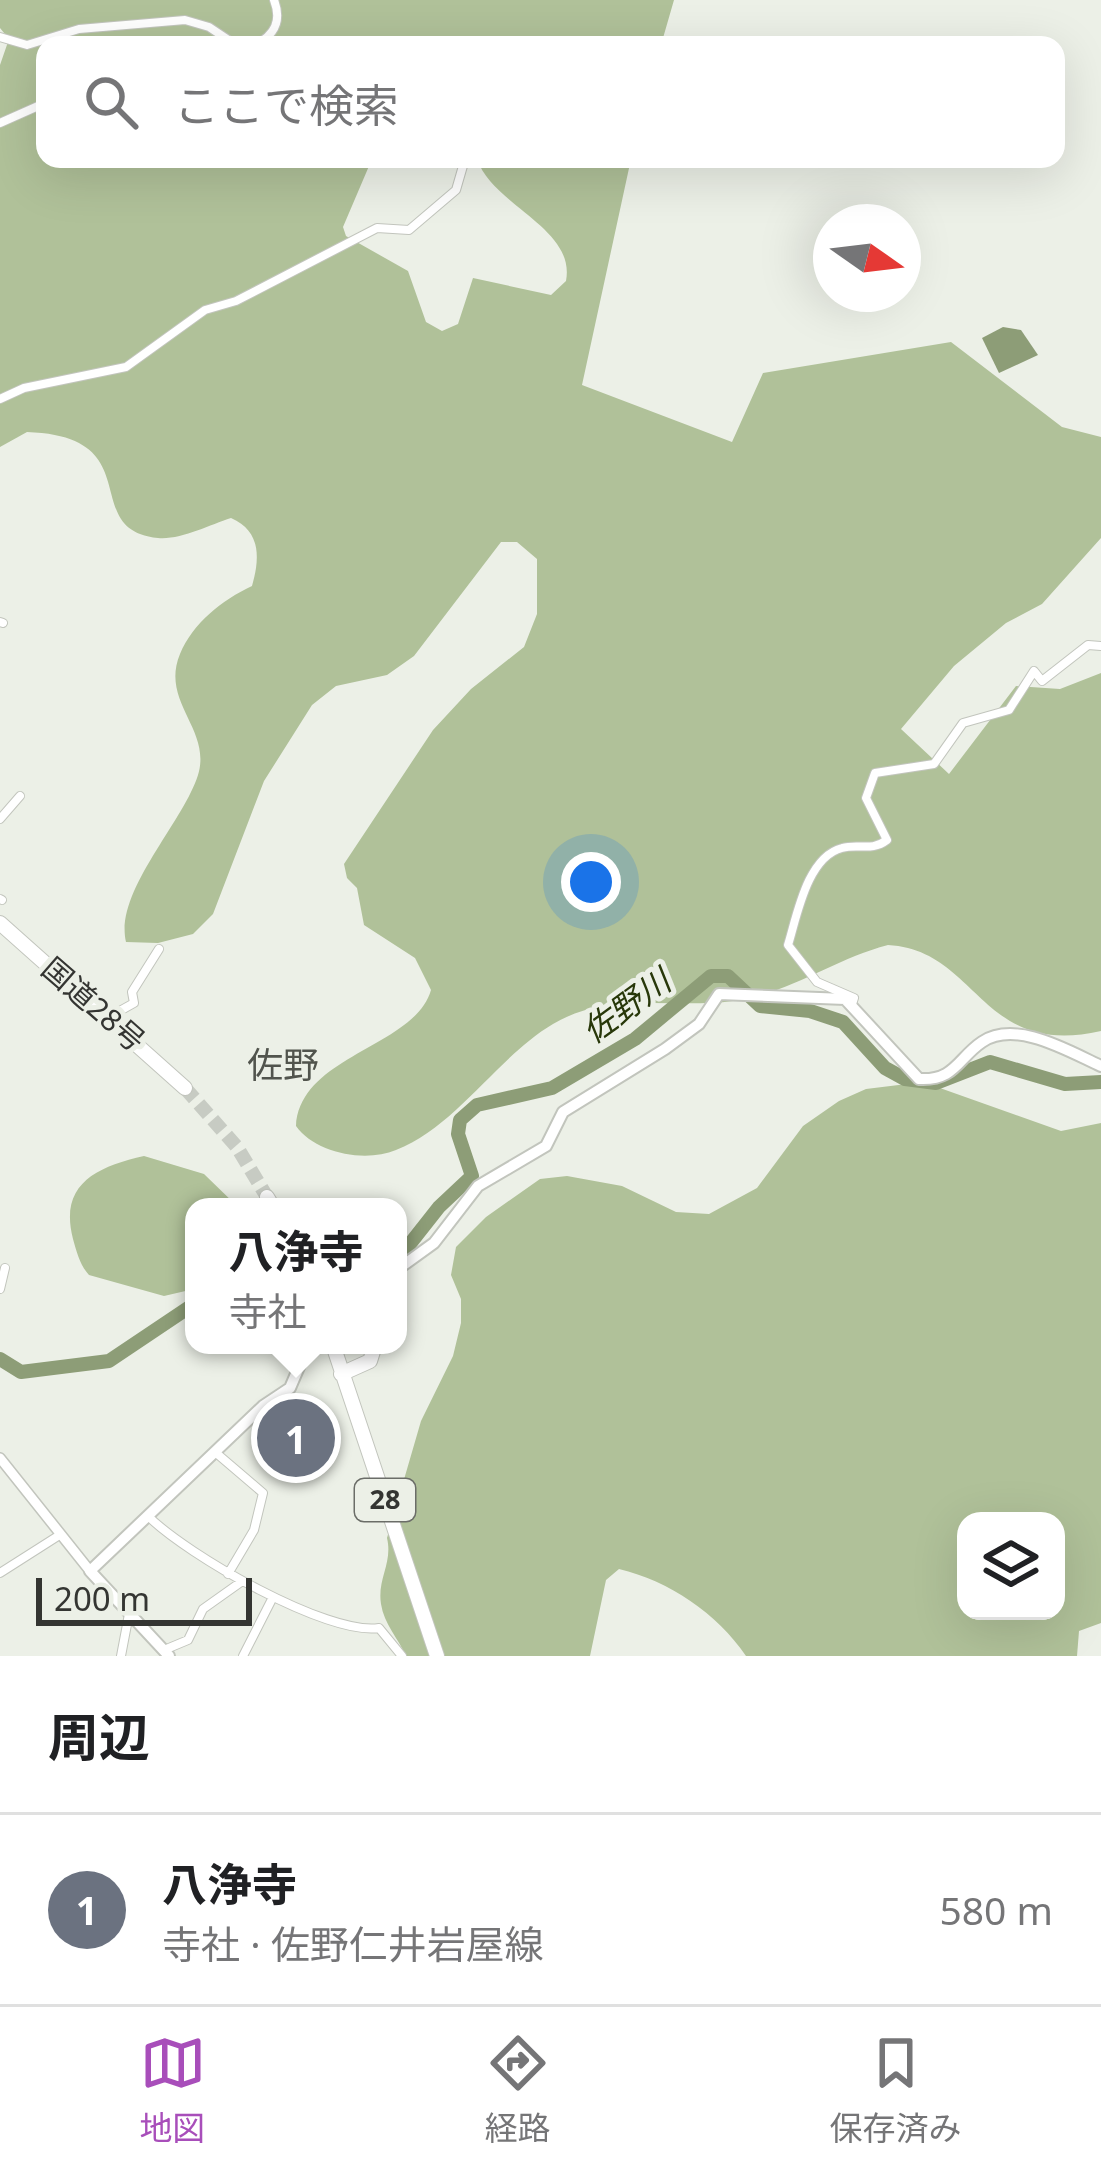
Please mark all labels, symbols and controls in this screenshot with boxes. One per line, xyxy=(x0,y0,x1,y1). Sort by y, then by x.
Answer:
search box xyxy=(36,36,1065,168)
icon: search xyxy=(78,69,144,135)
text: ここで検索 xyxy=(174,74,399,135)
north arrow xyxy=(813,204,921,312)
your location xyxy=(561,852,621,912)
street label: 国道28号 xyxy=(34,948,154,1060)
water label: 佐野川 xyxy=(572,957,681,1053)
district label: 佐野 xyxy=(247,1040,319,1089)
popup xyxy=(185,1198,407,1354)
text: 八浄寺 xyxy=(228,1220,364,1281)
text: 寺社 xyxy=(228,1284,307,1337)
pin: 1 xyxy=(257,1393,335,1483)
road number: 28 xyxy=(355,1479,415,1521)
map controls xyxy=(957,1512,1065,1620)
button: layers xyxy=(957,1512,1065,1620)
scale bar xyxy=(36,1572,252,1625)
text: 200 m xyxy=(54,1576,150,1621)
text: 周辺 xyxy=(48,1701,150,1771)
text: 八浄寺 xyxy=(162,1853,297,1914)
text: 1 xyxy=(76,1883,98,1936)
text: 580 m xyxy=(939,1883,1053,1936)
text: 寺社 · 佐野仁井岩屋線 xyxy=(162,1917,544,1970)
tab: 地図 xyxy=(140,2030,206,2150)
tab: 経路 xyxy=(485,2030,551,2150)
tab: 保存済み xyxy=(830,2030,962,2150)

